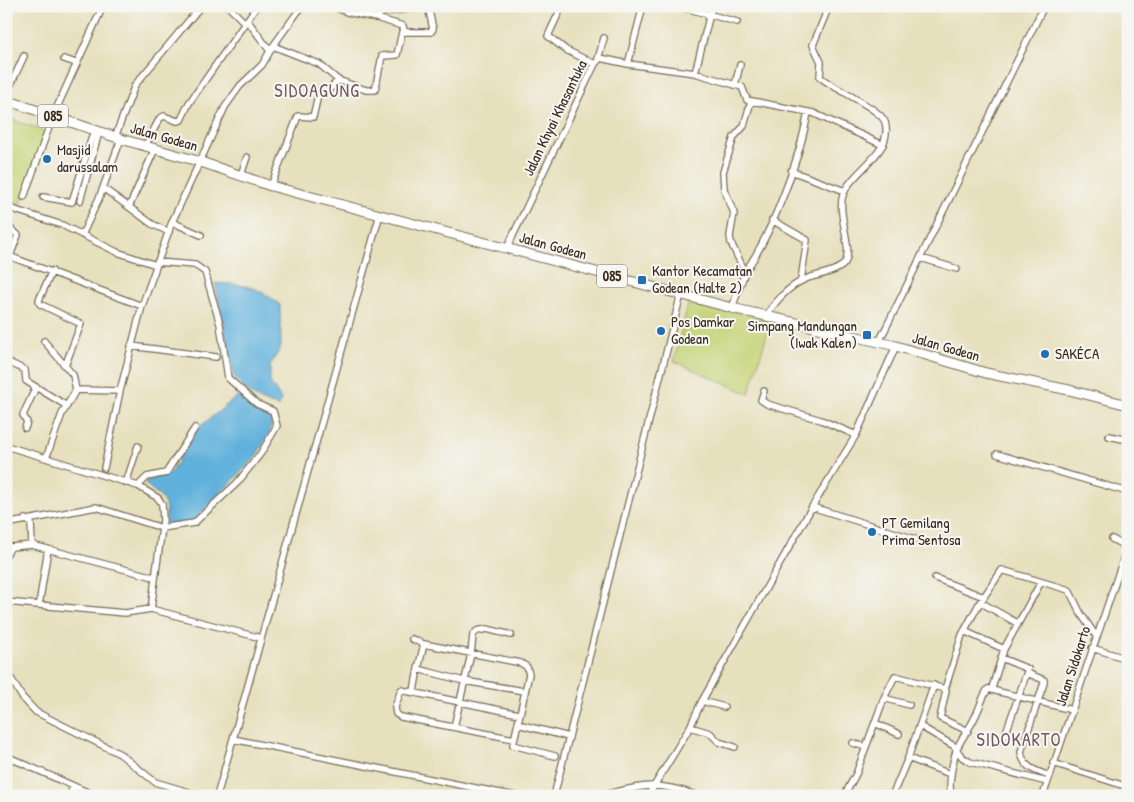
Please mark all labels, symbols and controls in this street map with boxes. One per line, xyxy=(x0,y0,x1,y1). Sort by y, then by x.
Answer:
street label: Jalan Khyai Khasantuka xyxy=(517,56,592,179)
district label: SIDOAGUNG xyxy=(274,78,360,103)
road number: 085 xyxy=(38,104,68,128)
street label: Jalan Godean xyxy=(128,117,201,156)
place label: Masjid darussalam xyxy=(57,139,118,177)
marker: Masjid darussalam xyxy=(41,153,53,165)
street label: Jalan Godean xyxy=(517,226,590,265)
place label: Kantor Kecamatan Godean (Halte 2) xyxy=(652,260,753,298)
road number: 085 xyxy=(597,264,627,288)
marker: Kantor Kecamatan Godean (Halte 2) xyxy=(636,274,648,286)
place label: Pos Damkar Godean xyxy=(671,311,735,349)
place label: Simpang Mandungan (Iwak Kalen) xyxy=(748,315,857,353)
marker: Pos Damkar Godean xyxy=(655,325,667,337)
street label: Jalan Godean xyxy=(910,327,983,366)
marker: Simpang Mandungan (Iwak Kalen) xyxy=(861,329,873,341)
place label: SAKÉCA xyxy=(1055,343,1100,364)
marker: SAKÉCA xyxy=(1039,348,1051,360)
place label: PT Gemilang Prima Sentosa xyxy=(882,512,960,550)
marker: PT Gemilang Prima Sentosa xyxy=(866,526,878,538)
street label: Jalan Sidokarto xyxy=(1050,623,1095,708)
district label: SIDOKARTO xyxy=(977,727,1061,752)

